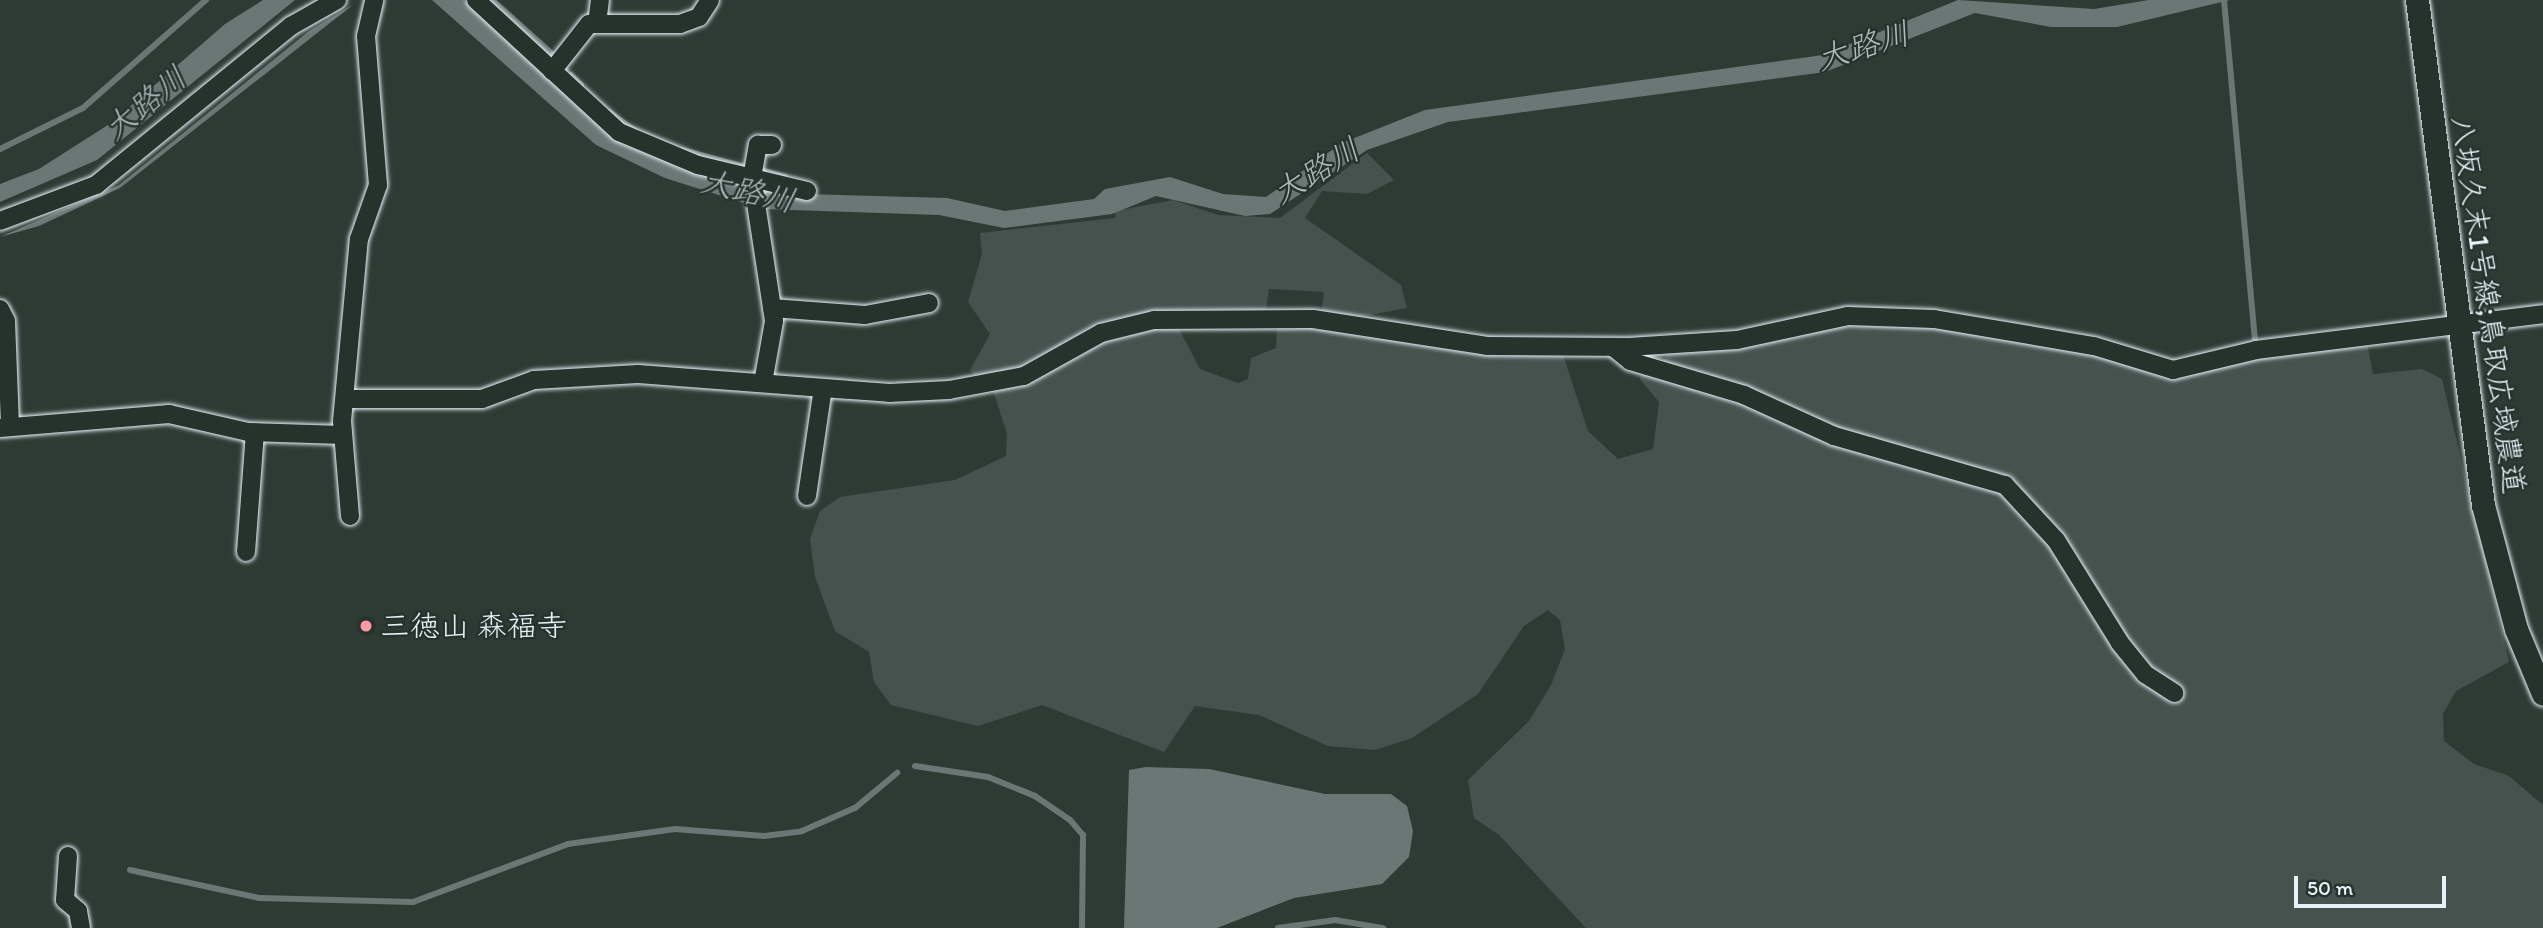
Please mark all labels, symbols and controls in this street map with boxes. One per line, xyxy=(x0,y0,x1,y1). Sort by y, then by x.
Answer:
water label: 大路川 xyxy=(1811,14,1915,78)
water label: 大路川 xyxy=(96,58,194,148)
street label: 八坂久末1号線;鳥取広域農道 xyxy=(2444,114,2532,496)
water label: 大路川 xyxy=(1265,130,1367,212)
water label: 大路川 xyxy=(697,161,799,221)
place label: 三徳山 森福寺 xyxy=(380,608,567,644)
marker: 三徳山 森福寺 xyxy=(358,618,374,634)
scale bar xyxy=(2298,862,2450,906)
text: 50 m xyxy=(2307,875,2353,900)

